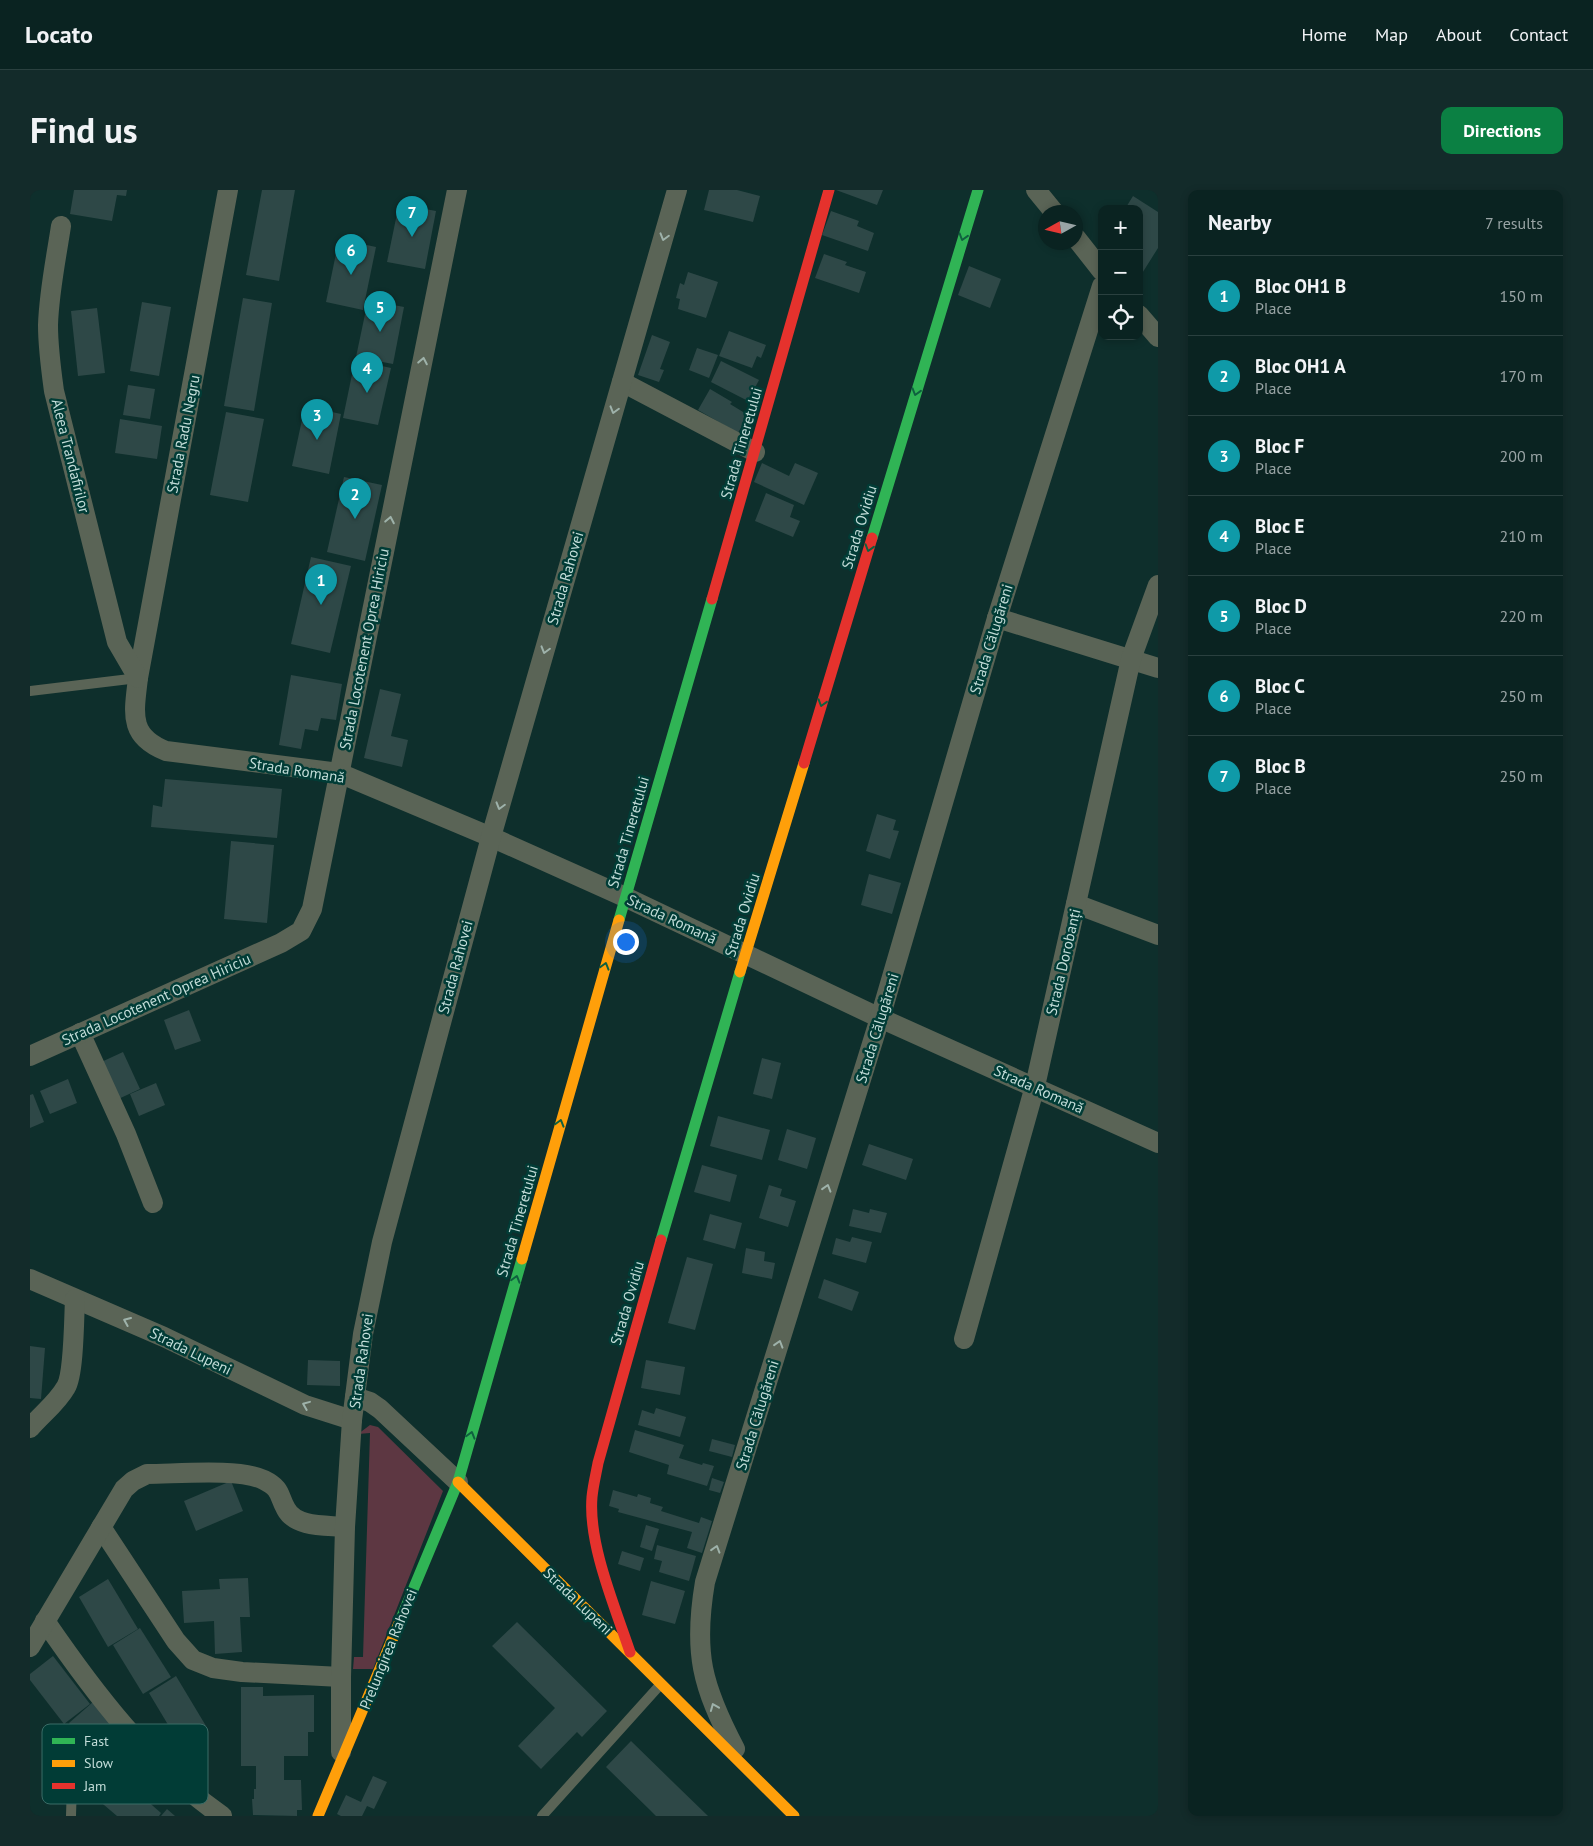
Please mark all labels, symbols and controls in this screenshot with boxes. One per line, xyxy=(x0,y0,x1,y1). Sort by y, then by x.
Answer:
text: Locato xyxy=(25,19,93,50)
text: Home xyxy=(1301,23,1347,46)
text: Map xyxy=(1375,23,1408,46)
text: About xyxy=(1436,23,1482,46)
text: Contact xyxy=(1510,23,1568,46)
text: Find us xyxy=(30,107,138,153)
button: Directions xyxy=(1441,107,1563,154)
pin: 7 xyxy=(396,196,428,237)
north arrow xyxy=(1038,205,1083,250)
map controls xyxy=(1098,205,1143,340)
button: + xyxy=(1098,205,1143,250)
text: Nearby xyxy=(1208,209,1271,236)
text: 7 results xyxy=(1485,213,1543,233)
one-way arrow xyxy=(659,232,669,240)
one-way arrow xyxy=(959,232,969,240)
pin: 6 xyxy=(335,234,367,275)
button: − xyxy=(1098,250,1143,295)
text: Bloc OH1 B xyxy=(1255,274,1346,298)
text: 1 xyxy=(1219,286,1229,306)
text: 150 m xyxy=(1500,286,1543,306)
pin: 5 xyxy=(364,291,396,332)
button: locate xyxy=(1098,295,1143,340)
text: Place xyxy=(1255,298,1292,318)
pin: 4 xyxy=(351,352,383,393)
text: Bloc OH1 A xyxy=(1255,354,1346,378)
one-way arrow xyxy=(417,356,427,365)
text: 2 xyxy=(1219,366,1229,386)
text: 170 m xyxy=(1500,366,1543,386)
street label: Strada Radu Negru xyxy=(162,373,204,495)
text: Place xyxy=(1255,378,1292,398)
street label: Strada Tineretului xyxy=(716,385,766,501)
one-way arrow xyxy=(912,387,922,396)
street label: Aleea Trandafirilor xyxy=(48,397,94,515)
pin: 3 xyxy=(301,399,333,440)
one-way arrow xyxy=(609,405,619,413)
text: Bloc F xyxy=(1255,434,1304,458)
text: 3 xyxy=(1219,446,1229,466)
text: 200 m xyxy=(1500,446,1543,466)
text: Place xyxy=(1255,458,1292,478)
pin: 2 xyxy=(339,478,371,519)
street label: Strada Ovidiu xyxy=(837,483,881,571)
text: Bloc E xyxy=(1255,514,1305,538)
one-way arrow xyxy=(385,515,395,524)
text: 4 xyxy=(1219,526,1229,546)
text: 210 m xyxy=(1500,526,1543,546)
street label: Strada Rahovei xyxy=(543,529,587,627)
text: Place xyxy=(1255,538,1292,558)
one-way arrow xyxy=(864,543,874,551)
street label: Strada Locotenent Oprea Hiriciu xyxy=(335,547,393,751)
pin: 1 xyxy=(305,564,337,605)
street label: Strada Călugăreni xyxy=(965,582,1017,696)
text: Bloc D xyxy=(1255,594,1307,618)
text: 5 xyxy=(1219,606,1229,626)
text: 220 m xyxy=(1500,606,1543,626)
text: Place xyxy=(1255,618,1292,638)
one-way arrow xyxy=(540,645,550,654)
text: Bloc C xyxy=(1255,674,1305,698)
text: 6 xyxy=(1219,686,1229,706)
text: 250 m xyxy=(1500,686,1543,706)
one-way arrow xyxy=(817,698,827,707)
text: Place xyxy=(1255,698,1292,718)
street label: Strada Romană xyxy=(248,753,346,787)
text: Bloc B xyxy=(1255,754,1306,778)
text: 7 xyxy=(1219,766,1229,786)
text: 250 m xyxy=(1500,766,1543,786)
street label: Strada Tineretului xyxy=(603,774,653,890)
text: Place xyxy=(1255,778,1292,798)
one-way arrow xyxy=(495,801,505,810)
street label: Strada Ovidiu xyxy=(720,871,764,959)
street label: Strada Romană xyxy=(624,890,720,948)
street label: Strada Dorobanți xyxy=(1041,907,1085,1017)
street label: Strada Rahovei xyxy=(433,918,477,1016)
your location xyxy=(613,929,639,955)
street label: Strada Locotenent Oprea Hiriciu xyxy=(59,949,253,1049)
one-way arrow xyxy=(599,962,610,971)
street label: Strada Călugăreni xyxy=(851,971,903,1085)
street label: Strada Romană xyxy=(991,1061,1087,1117)
one-way arrow xyxy=(555,1119,565,1127)
street label: Strada Tineretului xyxy=(492,1163,542,1279)
one-way arrow xyxy=(822,1185,832,1193)
street label: Strada Ovidiu xyxy=(606,1259,648,1347)
one-way arrow xyxy=(510,1275,520,1283)
street label: Strada Rahovei xyxy=(345,1312,377,1410)
one-way arrow xyxy=(123,1317,132,1328)
street label: Strada Lupeni xyxy=(147,1323,235,1379)
one-way arrow xyxy=(774,1340,784,1348)
street label: Strada Călugăreni xyxy=(731,1358,783,1472)
one-way arrow xyxy=(302,1401,311,1411)
one-way arrow xyxy=(466,1432,476,1440)
one-way arrow xyxy=(710,1545,720,1554)
street label: Strada Lupeni xyxy=(540,1563,616,1639)
street label: Prelungirea Rahovei xyxy=(355,1586,421,1712)
one-way arrow xyxy=(710,1703,721,1712)
legend xyxy=(42,1724,208,1804)
text: Fast xyxy=(84,1732,109,1750)
text: Slow xyxy=(84,1754,114,1772)
text: Jam xyxy=(83,1777,106,1795)

